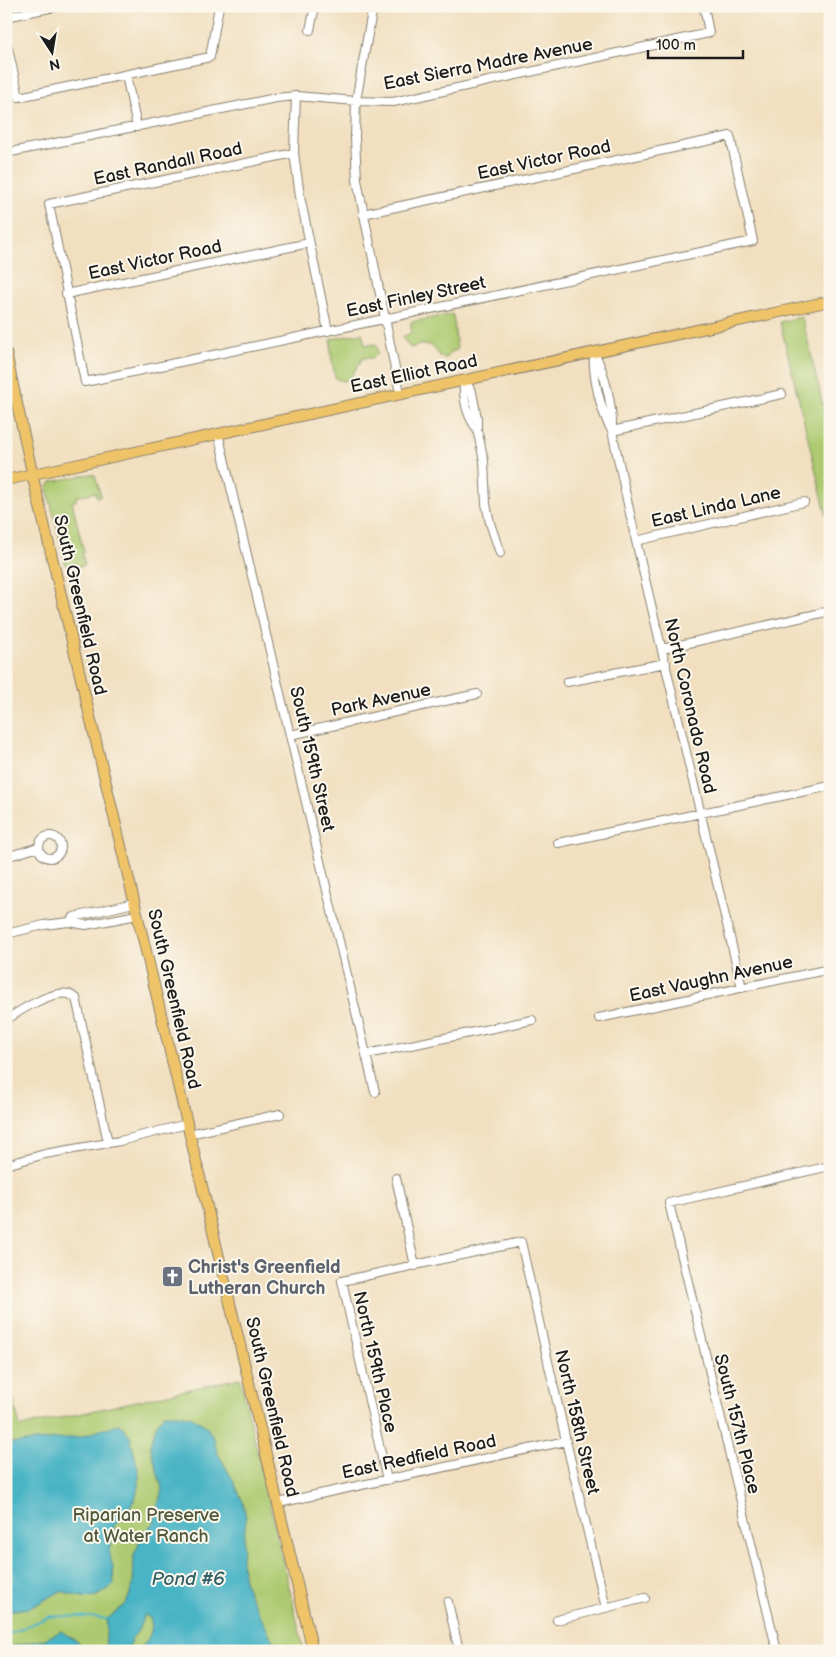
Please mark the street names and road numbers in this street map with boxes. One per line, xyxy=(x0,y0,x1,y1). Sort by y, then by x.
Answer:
street label: East Sierra Madre Avenue xyxy=(382,33,595,95)
street label: East Victor Road xyxy=(475,136,613,184)
street label: East Randall Road xyxy=(92,138,244,190)
street label: East Victor Road xyxy=(86,236,224,284)
street label: East Finley Street xyxy=(345,272,488,322)
street label: East Elliot Road xyxy=(349,350,479,398)
street label: East Linda Lane xyxy=(649,482,783,532)
street label: South Greenfield Road xyxy=(49,513,111,697)
street label: North Coronado Road xyxy=(660,616,720,796)
street label: Park Avenue xyxy=(329,679,433,721)
street label: South 159th Street xyxy=(285,684,339,834)
street label: South Greenfield Road xyxy=(143,907,205,1091)
street label: East Vaughn Avenue xyxy=(627,951,795,1007)
street label: North 159th Place xyxy=(349,1289,402,1435)
street label: South Greenfield Road xyxy=(241,1315,303,1499)
street label: North 158th Street xyxy=(550,1348,604,1497)
street label: South 157th Place xyxy=(709,1352,765,1496)
street label: East Redfield Road xyxy=(340,1430,498,1484)

